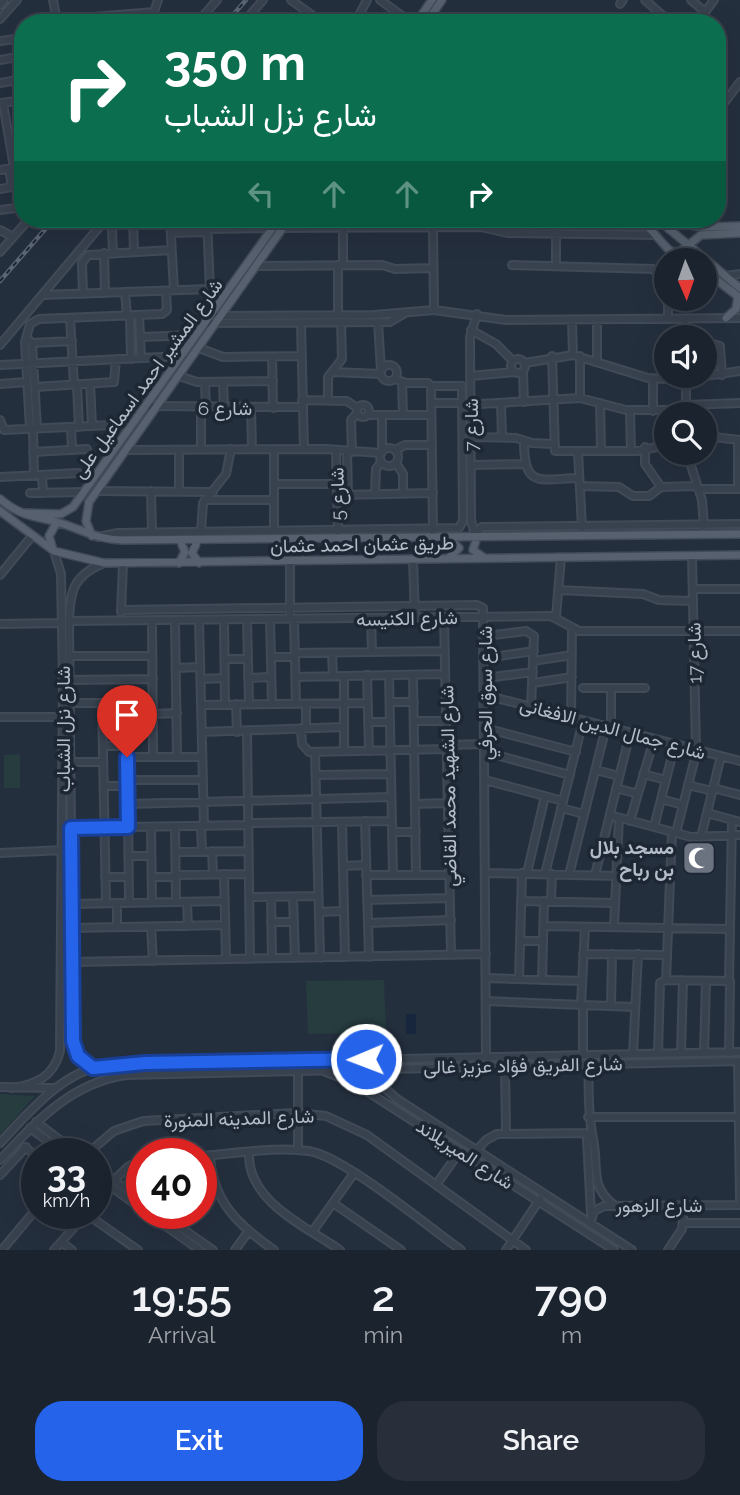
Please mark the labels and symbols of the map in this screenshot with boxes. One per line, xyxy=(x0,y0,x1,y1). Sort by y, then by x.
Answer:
north arrow xyxy=(654,248,718,312)
street label: شارع المشير احمد اسماعيل على xyxy=(67,274,228,483)
street label: شارع 6 xyxy=(198,397,252,421)
street label: شارع 7 xyxy=(460,398,484,452)
street label: شارع 5 xyxy=(326,467,350,521)
street label: طريق عثمان احمد عثمان xyxy=(270,531,454,558)
street label: شارع الكنيسه xyxy=(356,606,458,632)
street label: شارع 17 xyxy=(682,622,708,684)
street label: شارع سوق الحرفي xyxy=(474,626,501,760)
street label: شارع نزل الشباب xyxy=(52,666,76,792)
pin xyxy=(97,685,157,757)
street label: شارع الشهيد محمد القاضي xyxy=(435,685,466,887)
street label: شارع جمال الدين الافغانى xyxy=(517,693,708,765)
place label: مسجد بلال بن رباح xyxy=(590,836,674,882)
mosque icon: مسجد بلال بن رباح xyxy=(680,839,718,877)
position arrow xyxy=(329,1022,403,1096)
street label: شارع الفريق فؤاد عزيز غالى xyxy=(423,1052,623,1080)
street label: شارع المدينه المنورة xyxy=(163,1104,315,1134)
street label: شارع الميريلاند xyxy=(411,1114,518,1195)
speed limit sign: 40 xyxy=(126,1138,217,1229)
street label: شارع الزهور xyxy=(615,1194,702,1218)

